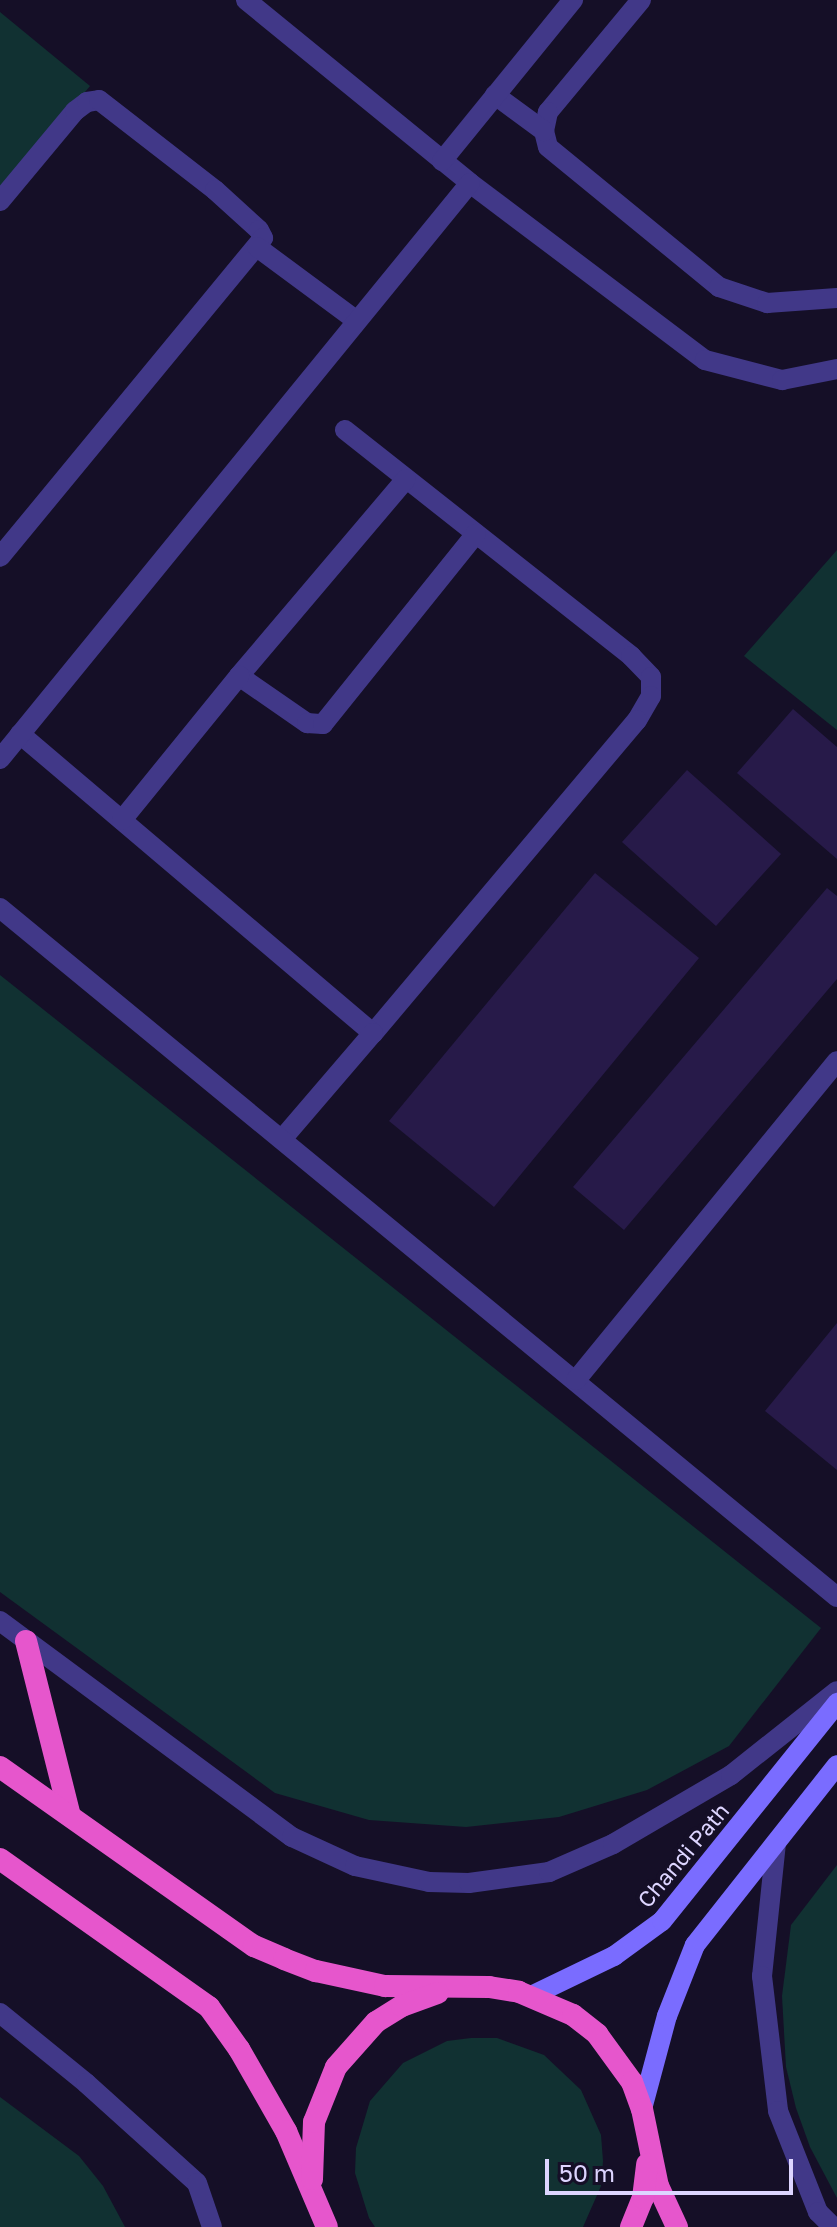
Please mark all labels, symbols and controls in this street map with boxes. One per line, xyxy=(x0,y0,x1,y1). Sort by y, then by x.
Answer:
street label: Chandi Path xyxy=(632,1797,734,1913)
scale bar xyxy=(549,2143,797,2193)
text: 50 m xyxy=(559,2158,615,2187)

